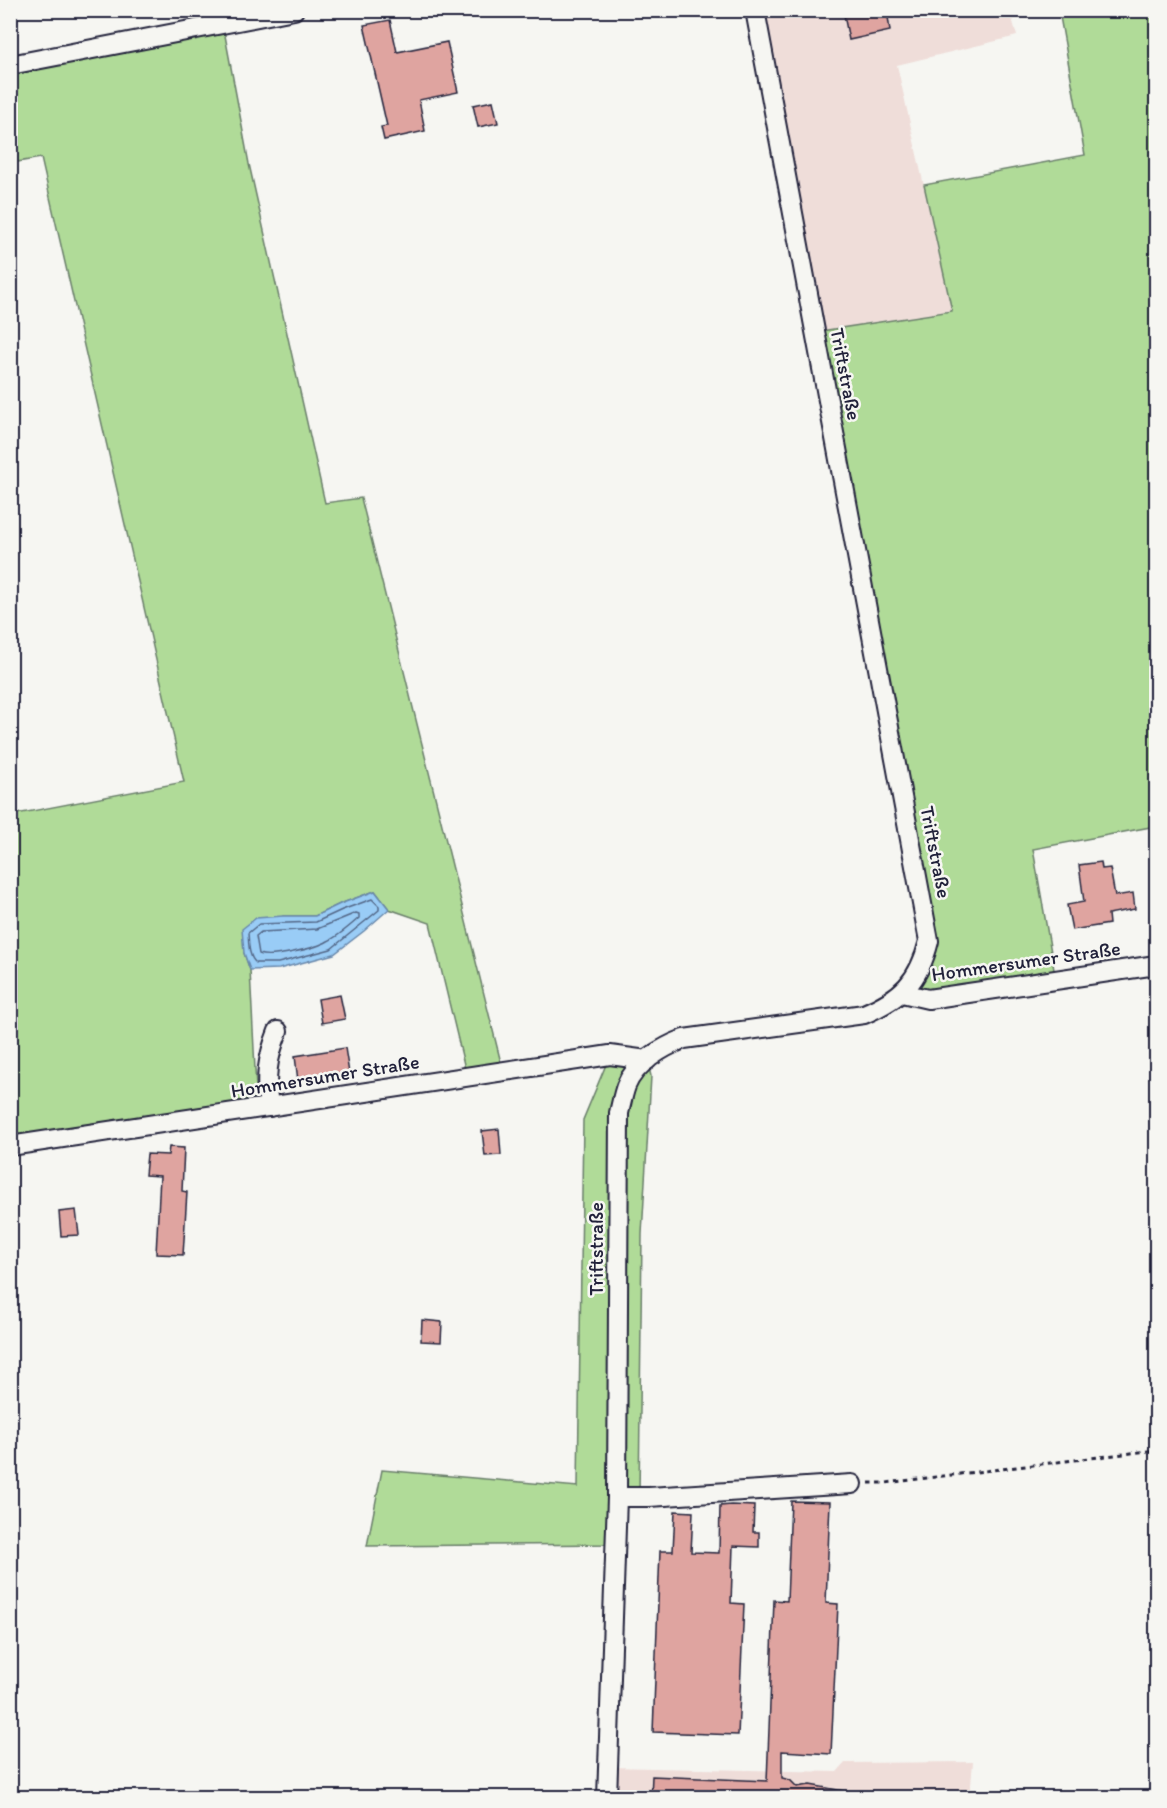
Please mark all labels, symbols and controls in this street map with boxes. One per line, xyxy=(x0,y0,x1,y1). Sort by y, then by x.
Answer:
street label: Triftstraße xyxy=(825,326,867,422)
street label: Triftstraße xyxy=(915,804,957,900)
street label: Hommersumer Straße xyxy=(930,936,1122,986)
street label: Hommersumer Straße xyxy=(229,1049,421,1103)
street label: Triftstraße xyxy=(584,1202,608,1296)

